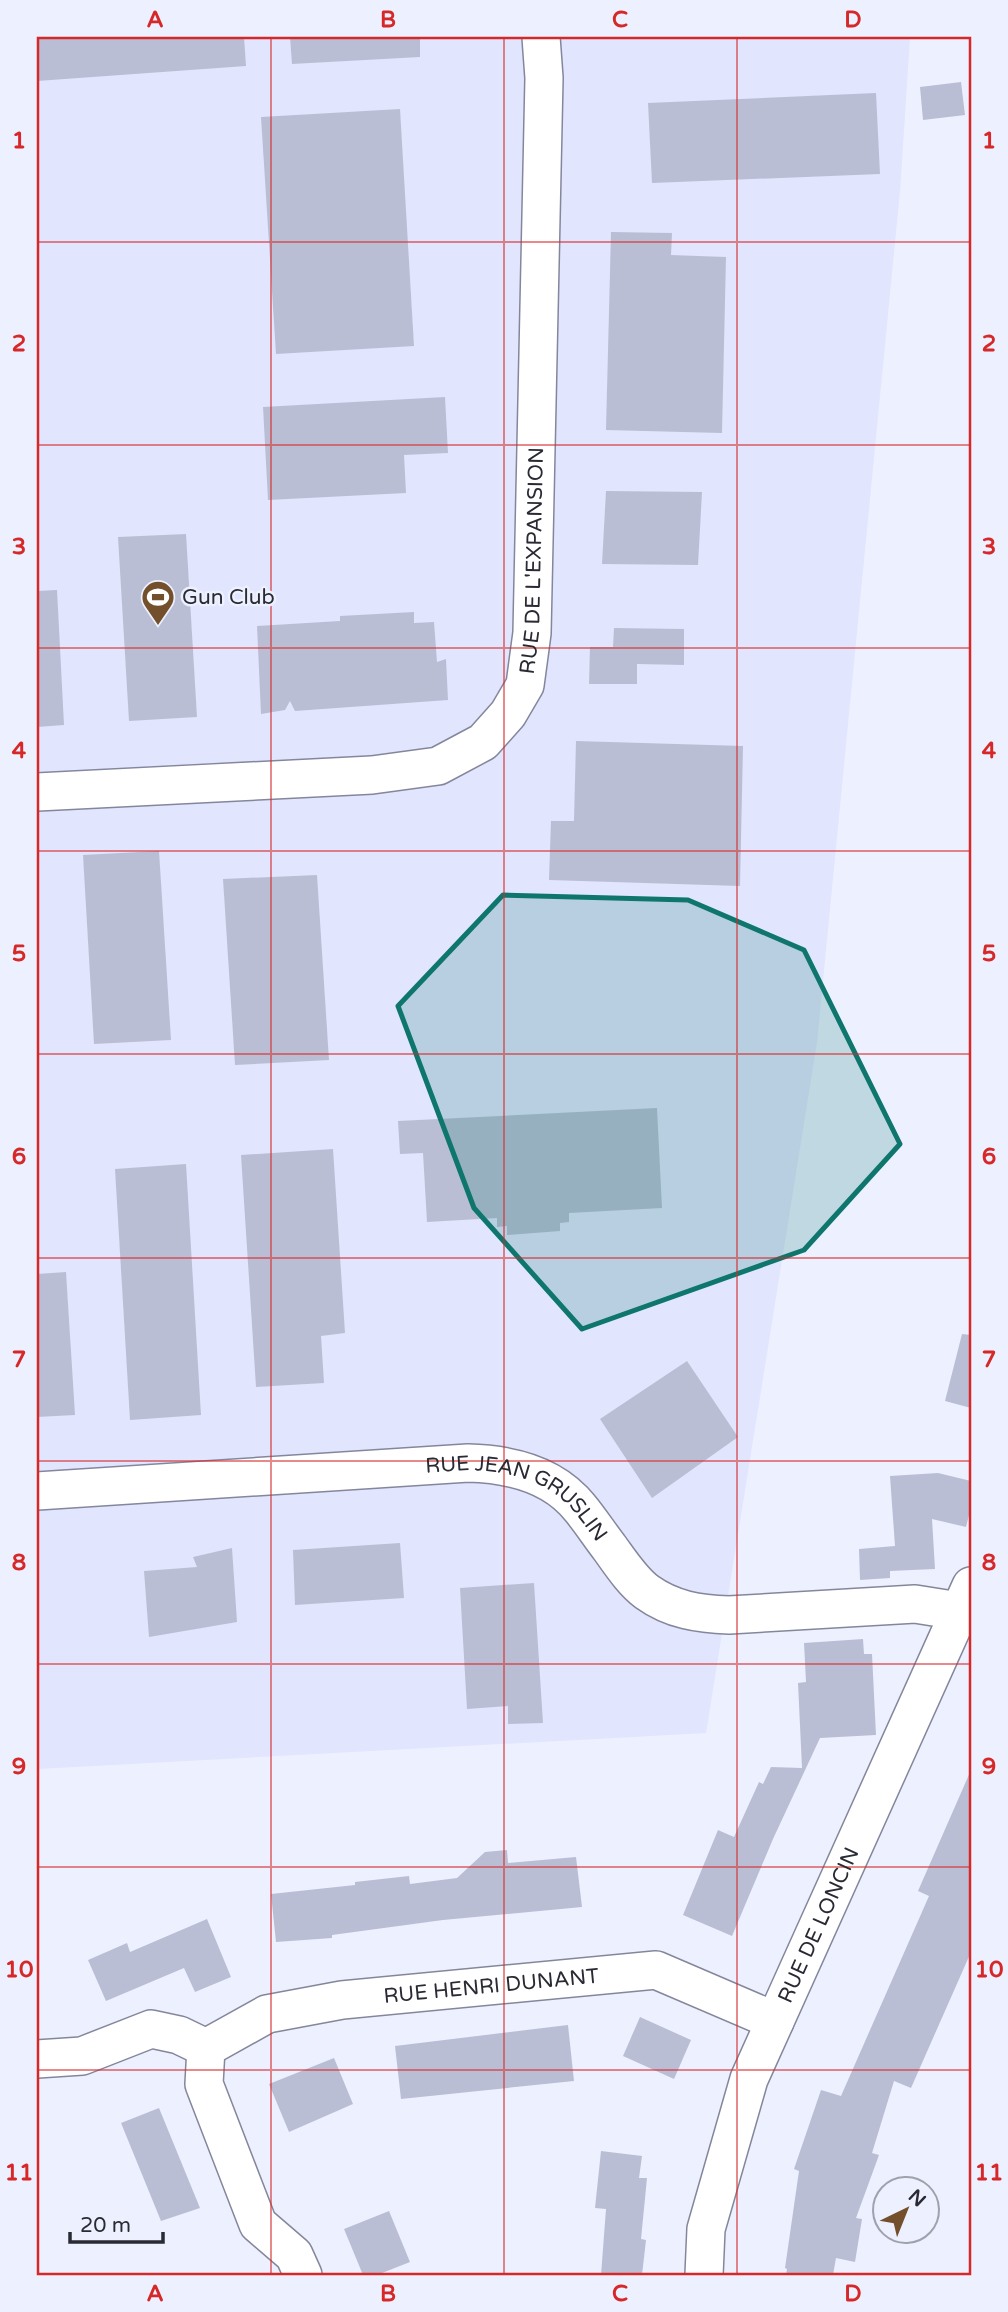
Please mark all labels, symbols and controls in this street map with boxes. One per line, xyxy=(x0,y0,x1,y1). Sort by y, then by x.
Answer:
text: A xyxy=(146,6,164,34)
text: B xyxy=(380,6,396,34)
text: C xyxy=(612,6,628,34)
text: D xyxy=(844,6,862,34)
text: 1 xyxy=(12,127,26,155)
text: 1 xyxy=(982,127,996,155)
text: 2 xyxy=(12,330,26,358)
text: 2 xyxy=(982,330,996,358)
street label: RUE DE L'EXPANSION xyxy=(515,447,549,676)
text: 3 xyxy=(12,533,26,561)
text: 3 xyxy=(982,533,996,561)
sports icon: Gun Club xyxy=(139,578,177,627)
place label: Gun Club xyxy=(182,585,275,610)
text: 4 xyxy=(12,737,27,765)
text: 4 xyxy=(982,737,997,765)
text: 5 xyxy=(12,940,26,968)
text: 5 xyxy=(982,940,996,968)
text: 6 xyxy=(12,1143,26,1171)
text: 6 xyxy=(982,1143,996,1171)
text: 7 xyxy=(12,1346,26,1374)
text: 7 xyxy=(982,1346,996,1374)
street label: RUE JEAN GRUSLIN xyxy=(425,1451,613,1546)
text: 8 xyxy=(12,1549,26,1577)
text: 8 xyxy=(982,1549,996,1577)
text: 9 xyxy=(12,1753,26,1781)
text: 9 xyxy=(982,1753,996,1781)
street label: RUE DE LONCIN xyxy=(773,1843,865,2007)
text: 10 xyxy=(5,1956,33,1984)
text: 10 xyxy=(975,1956,1003,1984)
street label: RUE HENRI DUNANT xyxy=(382,1963,600,2009)
text: 11 xyxy=(5,2159,33,2187)
text: 11 xyxy=(975,2159,1003,2187)
north arrow xyxy=(872,2176,942,2246)
text: N xyxy=(904,2185,930,2212)
scale bar xyxy=(70,2200,163,2244)
text: 20 m xyxy=(80,2213,131,2238)
text: A xyxy=(146,2280,164,2308)
text: B xyxy=(380,2280,396,2308)
text: C xyxy=(612,2280,628,2308)
text: D xyxy=(844,2280,862,2308)

